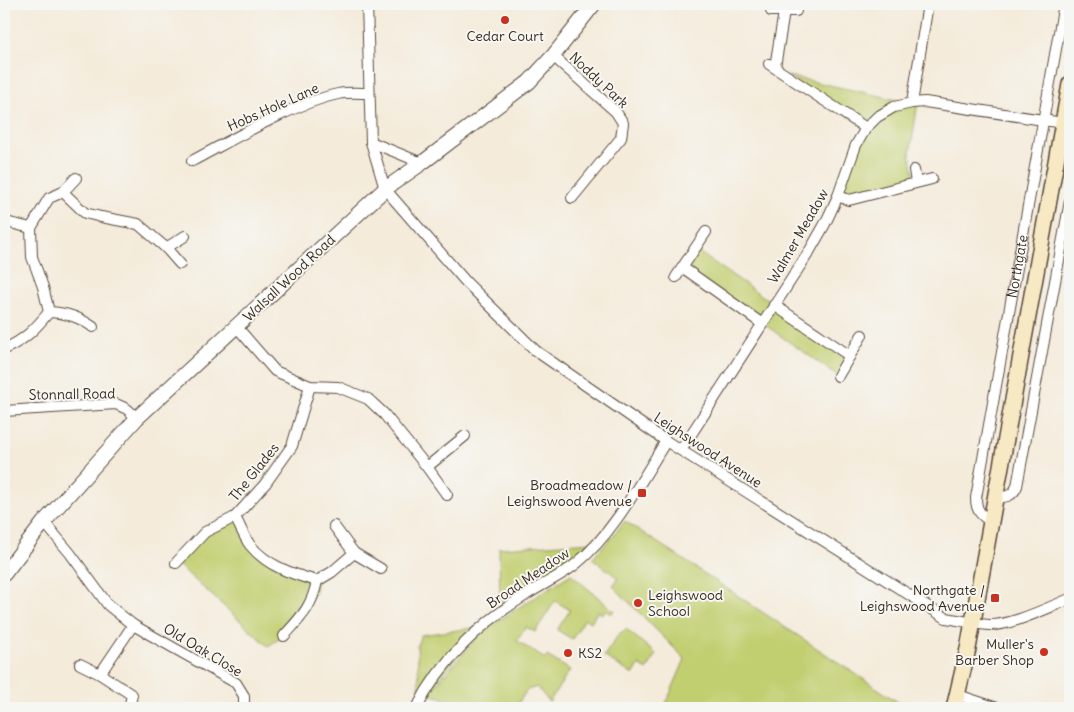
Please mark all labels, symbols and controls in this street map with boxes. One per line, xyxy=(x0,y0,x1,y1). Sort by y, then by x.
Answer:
marker: Cedar Court xyxy=(499,14,511,26)
place label: Cedar Court xyxy=(466,27,544,45)
street label: Noddy Park xyxy=(566,48,632,112)
street label: Hobs Hole Lane xyxy=(224,79,322,135)
street label: Walmer Meadow xyxy=(764,186,832,286)
street label: Walsall Wood Road xyxy=(239,231,339,325)
street label: Northgate xyxy=(1003,233,1032,300)
street label: Stonnall Road xyxy=(28,384,116,404)
street label: Leighswood Avenue xyxy=(651,408,765,492)
street label: The Glades xyxy=(225,439,283,505)
place label: Broadmeadow / Leighswood Avenue xyxy=(507,476,632,510)
marker: Broadmeadow / Leighswood Avenue xyxy=(636,487,648,499)
street label: Broad Meadow xyxy=(483,544,573,612)
place label: Northgate / Leighswood Avenue xyxy=(860,581,985,615)
place label: Leighswood School xyxy=(648,586,723,620)
marker: Northgate / Leighswood Avenue xyxy=(989,592,1001,604)
marker: Leighswood School xyxy=(632,597,644,609)
street label: Old Oak Close xyxy=(160,619,246,681)
place label: Muller's Barber Shop xyxy=(955,635,1034,669)
place label: KS2 xyxy=(578,644,602,662)
marker: Muller's Barber Shop xyxy=(1038,646,1050,658)
marker: KS2 xyxy=(562,647,574,659)

